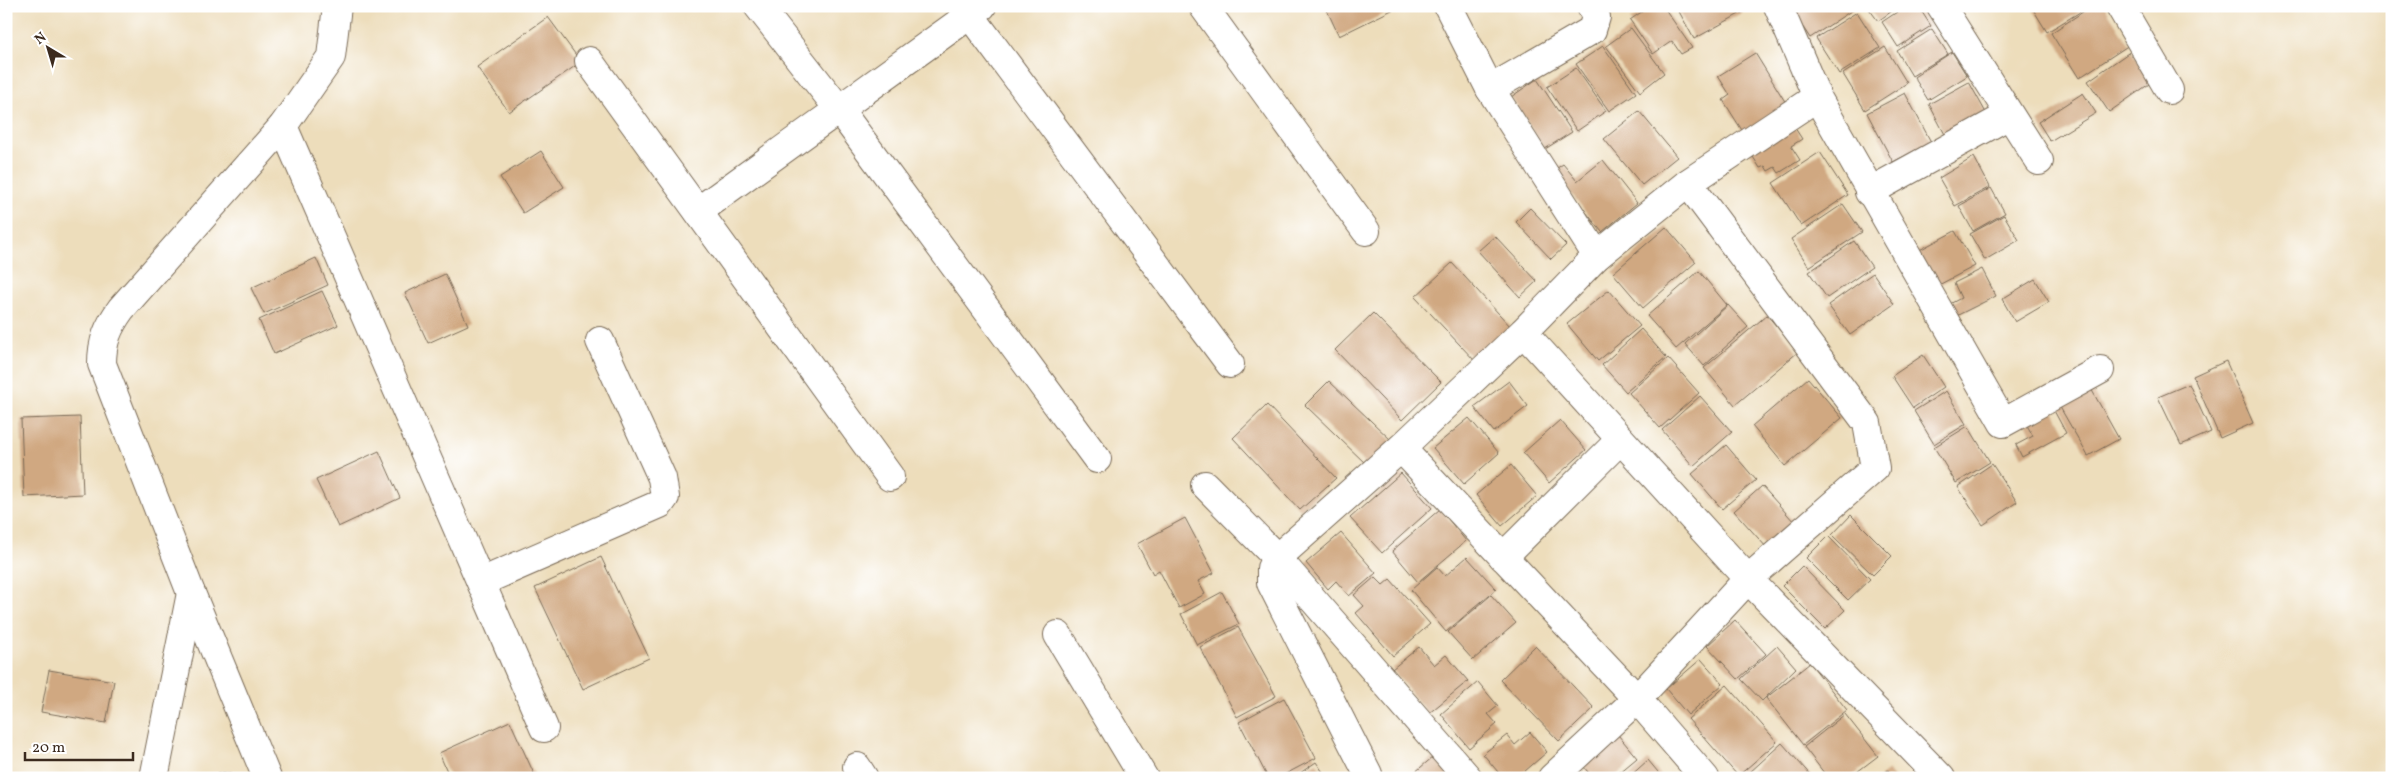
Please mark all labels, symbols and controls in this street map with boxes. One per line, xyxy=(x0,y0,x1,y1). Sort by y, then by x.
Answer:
north arrow xyxy=(22,22,72,72)
text: N xyxy=(31,28,51,50)
scale bar xyxy=(25,729,132,761)
text: 20 m xyxy=(32,738,65,759)

